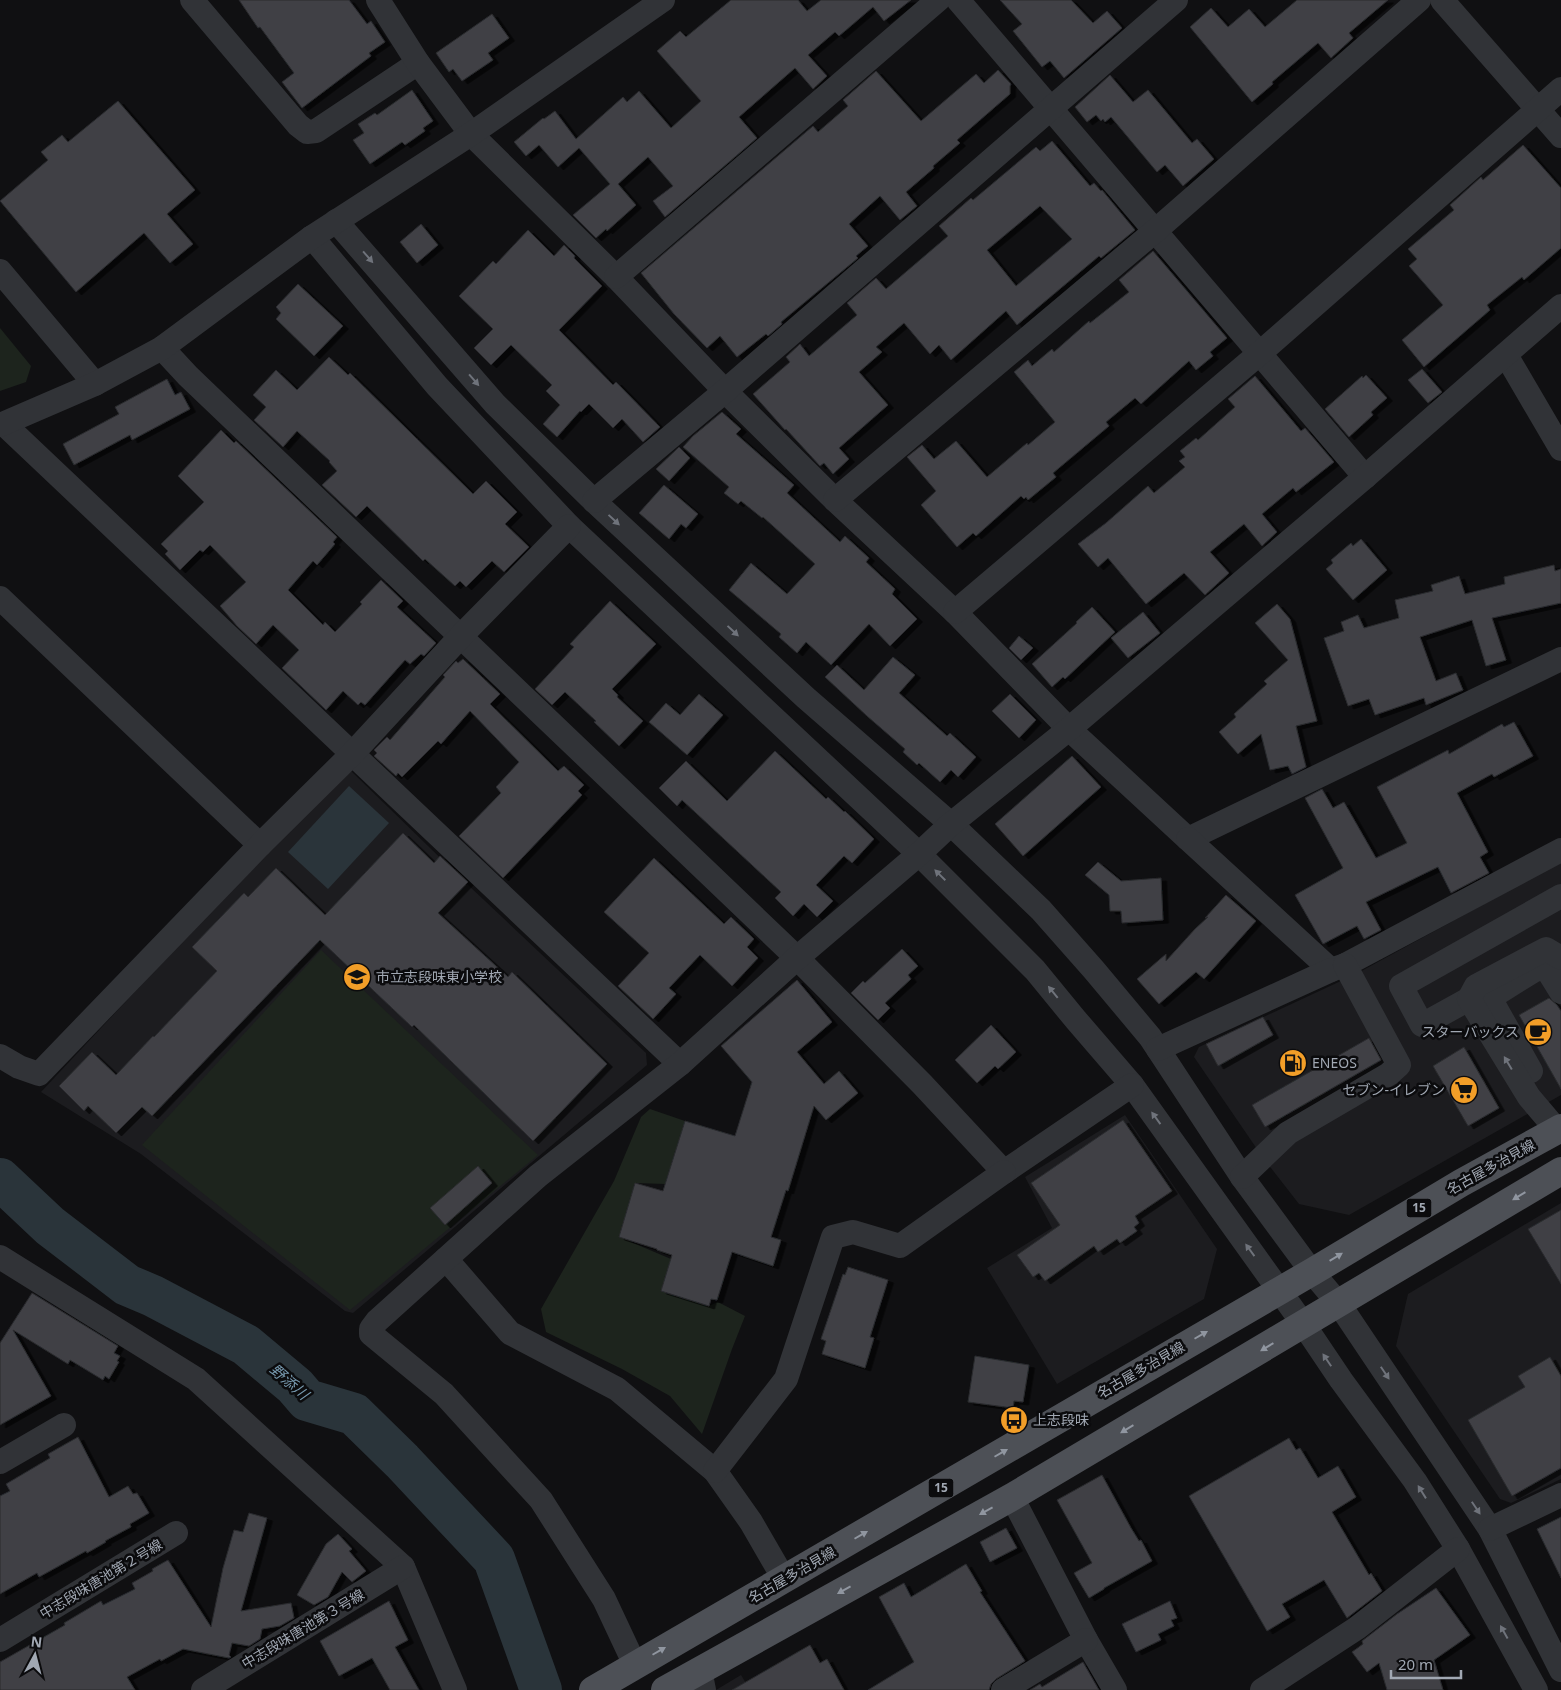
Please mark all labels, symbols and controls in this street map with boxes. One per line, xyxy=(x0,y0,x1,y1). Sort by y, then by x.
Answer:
one-way arrow xyxy=(362,251,374,263)
one-way arrow xyxy=(469,374,480,387)
one-way arrow xyxy=(607,514,619,526)
one-way arrow xyxy=(726,625,738,637)
one-way arrow xyxy=(935,869,947,881)
school or university icon: 市立志段味東小学校 xyxy=(342,962,372,992)
place label: 市立志段味東小学校 xyxy=(376,967,502,986)
one-way arrow xyxy=(1048,986,1059,999)
cafe icon: スターバックス xyxy=(1523,1017,1553,1047)
place label: スターバックス xyxy=(1422,1022,1519,1041)
fuel station icon: ENEOS xyxy=(1278,1048,1308,1078)
place label: ENEOS xyxy=(1312,1053,1357,1072)
one-way arrow xyxy=(1503,1056,1512,1069)
supermarket icon: セブン-イレブン xyxy=(1449,1075,1479,1105)
place label: セブン-イレブン xyxy=(1342,1080,1445,1099)
one-way arrow xyxy=(1151,1111,1161,1125)
street label: 名古屋多治見線 xyxy=(1443,1134,1538,1199)
one-way arrow xyxy=(1513,1191,1526,1200)
road number: 15 xyxy=(1406,1198,1432,1218)
one-way arrow xyxy=(1245,1243,1255,1257)
one-way arrow xyxy=(1330,1253,1343,1262)
one-way arrow xyxy=(1194,1331,1209,1339)
street label: 名古屋多治見線 xyxy=(1094,1337,1188,1402)
one-way arrow xyxy=(1260,1342,1273,1351)
one-way arrow xyxy=(1322,1353,1332,1367)
water label: 野添川 xyxy=(266,1359,315,1405)
one-way arrow xyxy=(1380,1366,1390,1380)
bus stop icon: 上志段味 xyxy=(999,1405,1029,1435)
place label: 上志段味 xyxy=(1033,1410,1089,1429)
one-way arrow xyxy=(1120,1425,1133,1434)
one-way arrow xyxy=(994,1448,1007,1457)
road number: 15 xyxy=(928,1479,954,1498)
one-way arrow xyxy=(1417,1485,1426,1498)
one-way arrow xyxy=(1471,1501,1481,1515)
one-way arrow xyxy=(979,1507,994,1515)
one-way arrow xyxy=(854,1530,867,1539)
street label: 中志段味唐池第２号線 xyxy=(36,1534,166,1623)
street label: 名古屋多治見線 xyxy=(745,1542,839,1607)
street label: 中志段味唐池第３号線 xyxy=(238,1584,368,1673)
one-way arrow xyxy=(837,1586,852,1594)
one-way arrow xyxy=(1500,1625,1509,1638)
north arrow xyxy=(10,1630,60,1680)
text: N xyxy=(30,1631,43,1652)
one-way arrow xyxy=(653,1647,666,1656)
scale bar xyxy=(1391,1648,1461,1680)
text: 20 m xyxy=(1398,1654,1433,1674)

